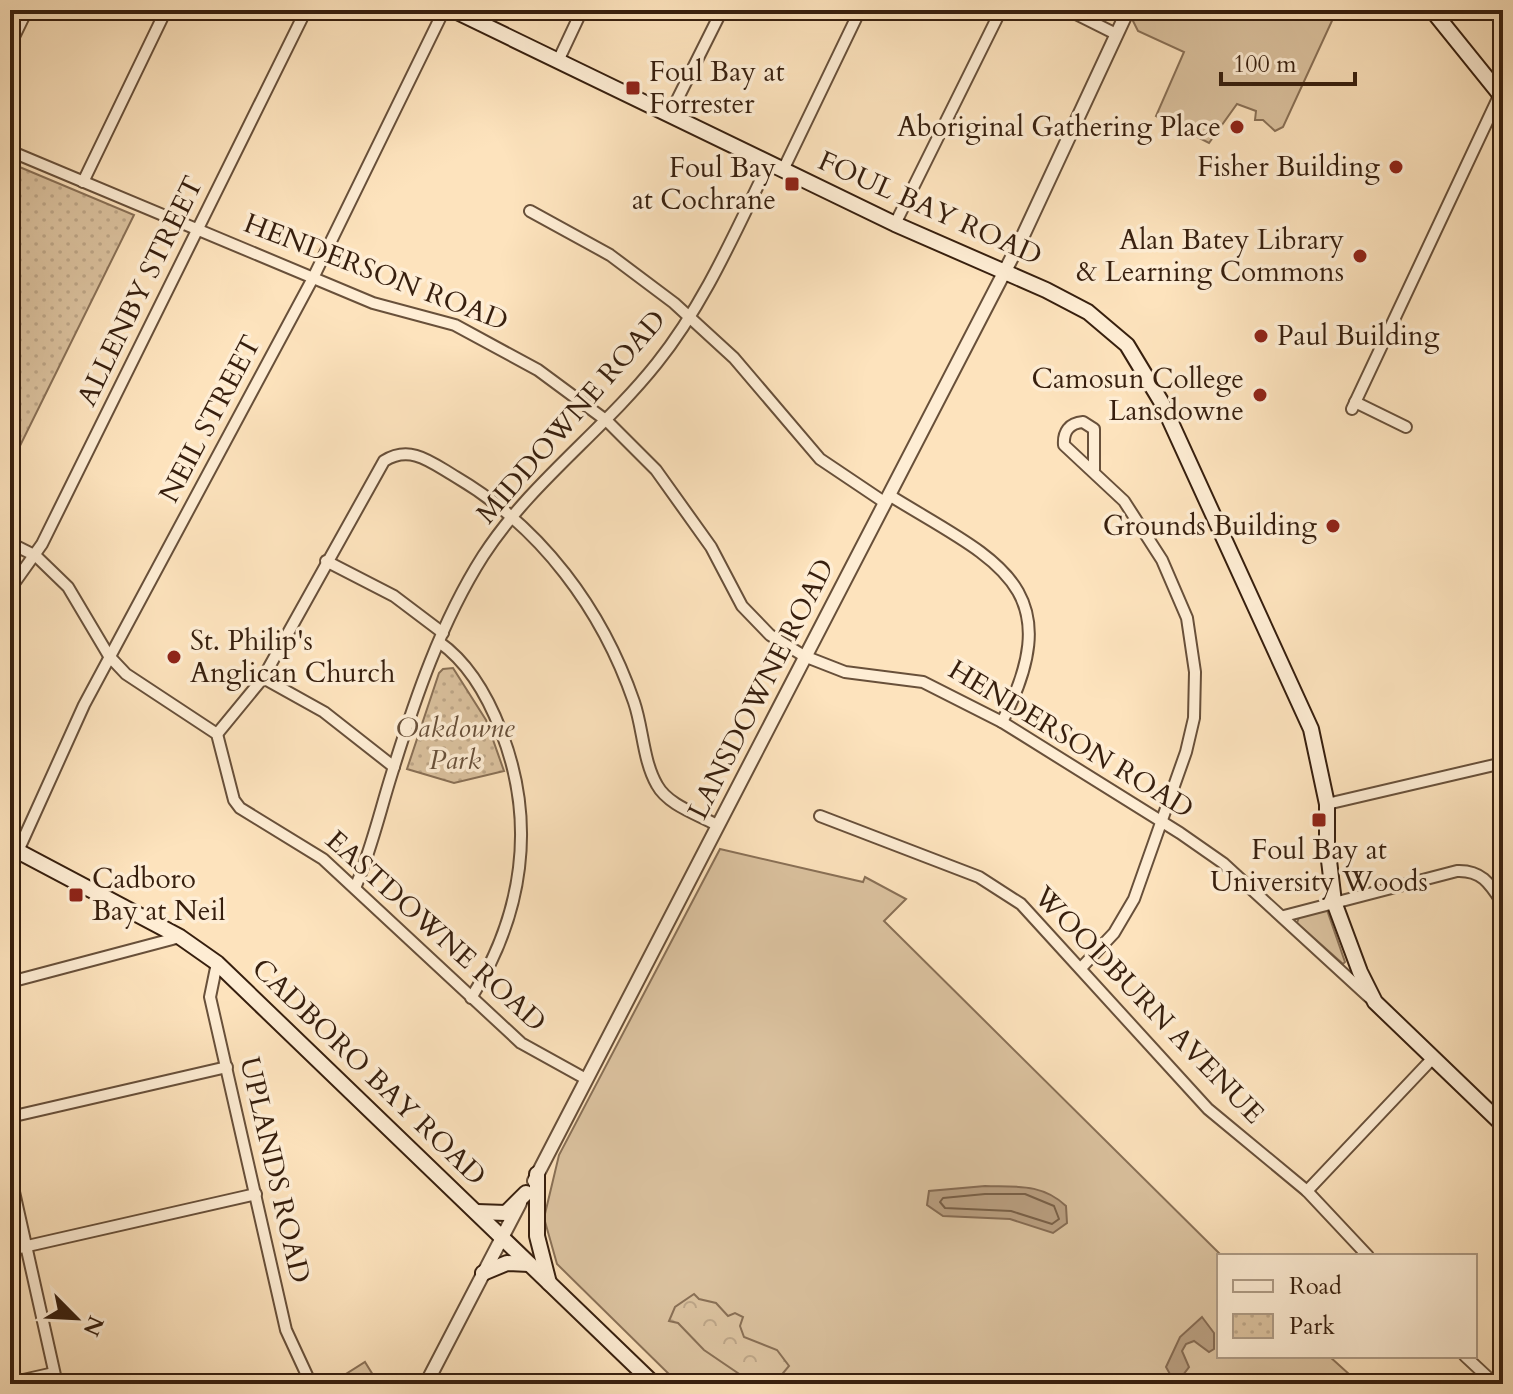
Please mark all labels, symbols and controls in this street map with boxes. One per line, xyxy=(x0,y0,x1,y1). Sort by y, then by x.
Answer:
scale bar xyxy=(1221,36,1355,86)
text: 100 m xyxy=(1233,48,1297,81)
place label: Foul Bay at Forrester xyxy=(649,53,785,123)
marker: Foul Bay at Forrester xyxy=(624,79,642,97)
place label: Aboriginal Gathering Place xyxy=(897,108,1221,146)
marker: Aboriginal Gathering Place xyxy=(1228,118,1246,136)
street label: FOUL BAY ROAD xyxy=(812,142,1048,274)
place label: Fisher Building xyxy=(1197,148,1380,186)
place label: Foul Bay at Cochrane xyxy=(632,149,776,219)
marker: Fisher Building xyxy=(1387,158,1405,176)
street label: ALLENBY STREET xyxy=(68,170,212,412)
marker: Foul Bay at Cochrane xyxy=(783,175,801,193)
street label: HENDERSON ROAD xyxy=(239,204,513,340)
place label: Alan Batey Library & Learning Commons xyxy=(1076,221,1344,291)
marker: Alan Batey Library & Learning Commons xyxy=(1351,247,1369,265)
street label: MIDDOWNE ROAD xyxy=(468,302,674,532)
place label: Paul Building xyxy=(1277,317,1440,355)
marker: Paul Building xyxy=(1252,327,1270,345)
street label: NEIL STREET xyxy=(150,329,270,509)
place label: Camosun College Lansdowne xyxy=(1032,360,1244,430)
marker: Camosun College Lansdowne xyxy=(1251,386,1269,404)
place label: Grounds Building xyxy=(1103,507,1317,545)
marker: Grounds Building xyxy=(1324,517,1342,535)
street label: LANSDOWNE ROAD xyxy=(679,552,843,826)
place label: St. Philip's Anglican Church xyxy=(190,622,395,692)
marker: St. Philip's Anglican Church xyxy=(165,648,183,666)
street label: HENDERSON ROAD xyxy=(941,651,1201,827)
park label: Oakdowne Park xyxy=(396,709,515,779)
marker: Foul Bay at University Woods xyxy=(1310,811,1328,829)
street label: EASTDOWNE ROAD xyxy=(318,822,554,1040)
place label: Foul Bay at University Woods xyxy=(1210,831,1428,901)
place label: Cadboro Bay at Neil xyxy=(92,860,226,930)
street label: WOODBURN AVENUE xyxy=(1025,877,1273,1132)
marker: Cadboro Bay at Neil xyxy=(67,886,85,904)
street label: CADBORO BAY ROAD xyxy=(244,950,494,1194)
street label: UPLANDS ROAD xyxy=(231,1053,319,1287)
legend xyxy=(1217,1254,1477,1358)
text: Road xyxy=(1289,1270,1342,1303)
north arrow xyxy=(36,1278,116,1358)
text: Park xyxy=(1289,1310,1335,1343)
text: N xyxy=(76,1311,111,1341)

